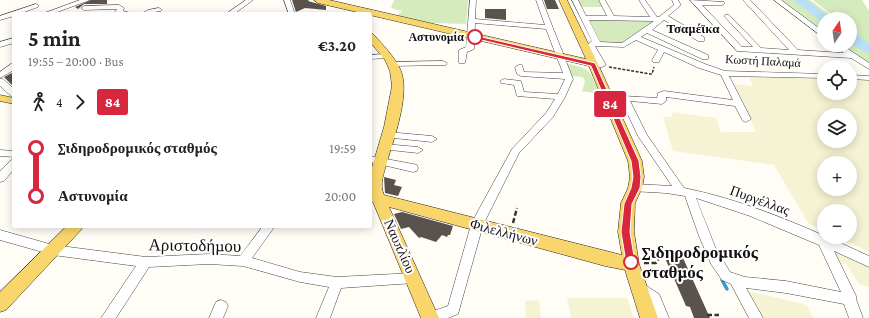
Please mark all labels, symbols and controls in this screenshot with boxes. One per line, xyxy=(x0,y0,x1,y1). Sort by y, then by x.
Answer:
north arrow xyxy=(817,12,857,52)
map controls xyxy=(817,12,857,244)
district label: Τσαμέϊκα xyxy=(667,21,720,36)
text: 5 min xyxy=(28,26,81,51)
marker: Αστυνομία xyxy=(467,29,483,45)
place label: Αστυνομία xyxy=(408,30,464,44)
text: €3.20 xyxy=(318,38,356,54)
street label: Κωστή Παλαμά xyxy=(725,52,802,70)
text: 19:55 – 20:00 · Bus xyxy=(28,54,124,69)
button: locate xyxy=(817,60,857,100)
icon: walk xyxy=(28,91,50,113)
icon: forward xyxy=(69,91,91,113)
line badge: 84 xyxy=(592,91,628,117)
text: 84 xyxy=(105,94,120,110)
text: 4 xyxy=(56,95,63,110)
text: 84 xyxy=(602,96,618,112)
button: layers xyxy=(817,108,857,148)
text: Σιδηροδρομικός σταθμός xyxy=(58,140,217,156)
text: 19:59 xyxy=(330,141,356,156)
button: + xyxy=(817,156,857,196)
street label: Πυργέλλας xyxy=(728,182,793,218)
text: Αστυνομία xyxy=(58,188,128,204)
text: 20:00 xyxy=(325,189,356,204)
button: − xyxy=(817,204,857,244)
street label: Φιλελλήνων xyxy=(468,215,540,249)
street label: Ναυπλίου xyxy=(381,216,419,276)
street label: Αριστοδήμου xyxy=(148,235,242,256)
place label: Σιδηροδρομικός σταθμός xyxy=(642,243,759,282)
marker: Σιδηροδρομικός σταθμός xyxy=(623,254,639,270)

